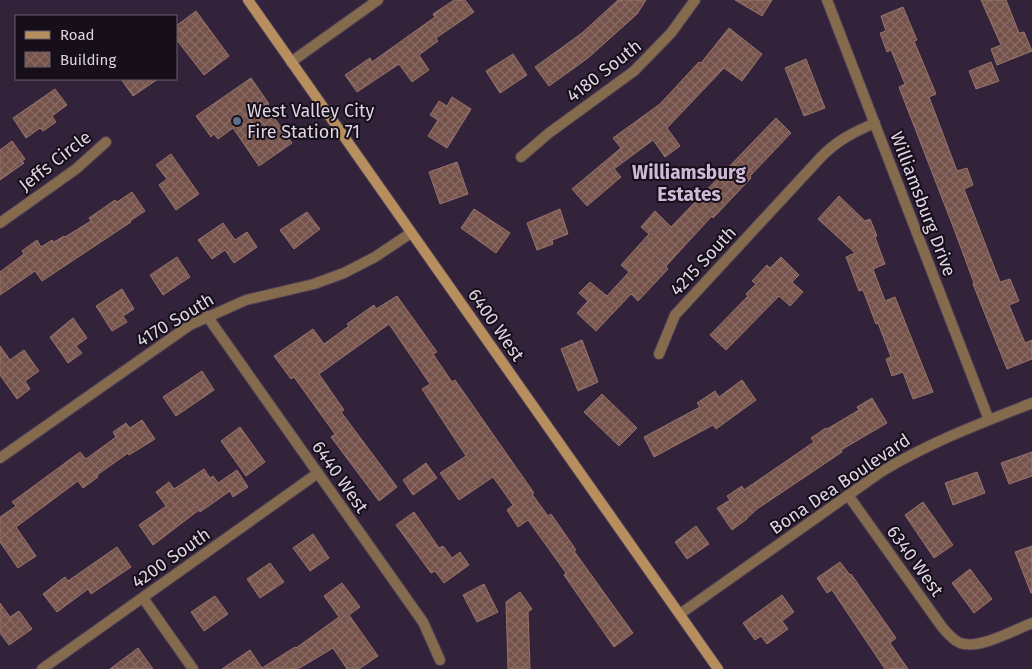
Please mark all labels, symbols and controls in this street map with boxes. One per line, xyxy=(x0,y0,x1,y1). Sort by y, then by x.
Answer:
legend xyxy=(15,15,178,80)
text: Road xyxy=(60,26,95,44)
street label: 4180 South xyxy=(562,35,646,107)
text: Building xyxy=(60,51,116,69)
place label: West Valley City Fire Station 71 xyxy=(247,100,374,143)
marker: West Valley City Fire Station 71 xyxy=(231,115,243,127)
street label: Jeffs Circle xyxy=(14,126,96,196)
street label: Williamsburg Drive xyxy=(885,128,961,280)
district label: Williamsburg Estates xyxy=(632,161,746,206)
street label: 4215 South xyxy=(665,222,741,300)
street label: 6400 West xyxy=(463,285,529,366)
street label: 4170 South xyxy=(132,288,218,352)
street label: Bona Dea Boulevard xyxy=(766,429,914,539)
street label: 6440 West xyxy=(307,437,373,518)
street label: 6340 West xyxy=(882,521,948,601)
street label: 4200 South xyxy=(127,523,215,593)

